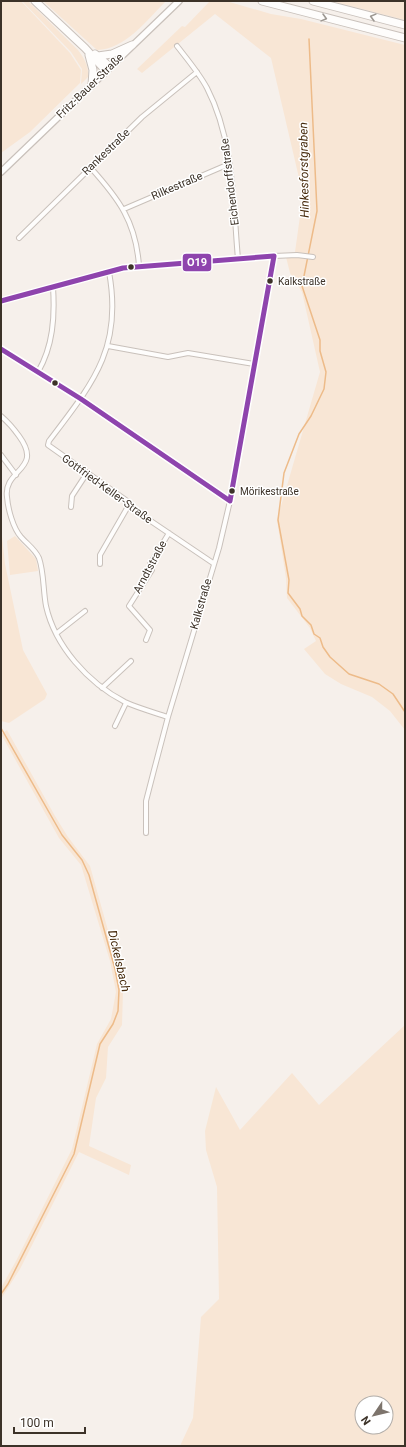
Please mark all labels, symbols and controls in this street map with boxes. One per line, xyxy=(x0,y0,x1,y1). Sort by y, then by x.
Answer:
one-way arrow xyxy=(321,13,328,22)
one-way arrow xyxy=(370,13,377,22)
street label: Fritz-Bauer-Straße xyxy=(54,51,126,121)
water label: Hinkesforstgraben xyxy=(296,122,312,218)
street label: Rankestraße xyxy=(79,126,133,178)
street label: Eichendorffstraße xyxy=(218,138,242,226)
street label: Rilkestraße xyxy=(149,169,205,203)
line badge: O19 xyxy=(182,253,212,272)
text: O19 xyxy=(187,256,207,269)
unlabelled marker xyxy=(126,262,136,272)
marker: Kalkstraße xyxy=(265,276,275,286)
place label: Kalkstraße xyxy=(278,276,326,287)
unlabelled marker xyxy=(50,378,60,388)
street label: Gottfried-Keller-Straße xyxy=(59,452,155,526)
marker: Mörikestraße xyxy=(227,486,237,496)
place label: Mörikestraße xyxy=(240,486,299,497)
street label: Arndtstraße xyxy=(131,538,169,596)
street label: Kalkstraße xyxy=(188,577,214,631)
water label: Dickelsbach xyxy=(105,929,133,993)
north arrow xyxy=(354,1395,394,1435)
scale bar xyxy=(14,1409,85,1435)
text: N xyxy=(359,1413,374,1427)
text: 100 m xyxy=(20,1416,54,1430)

